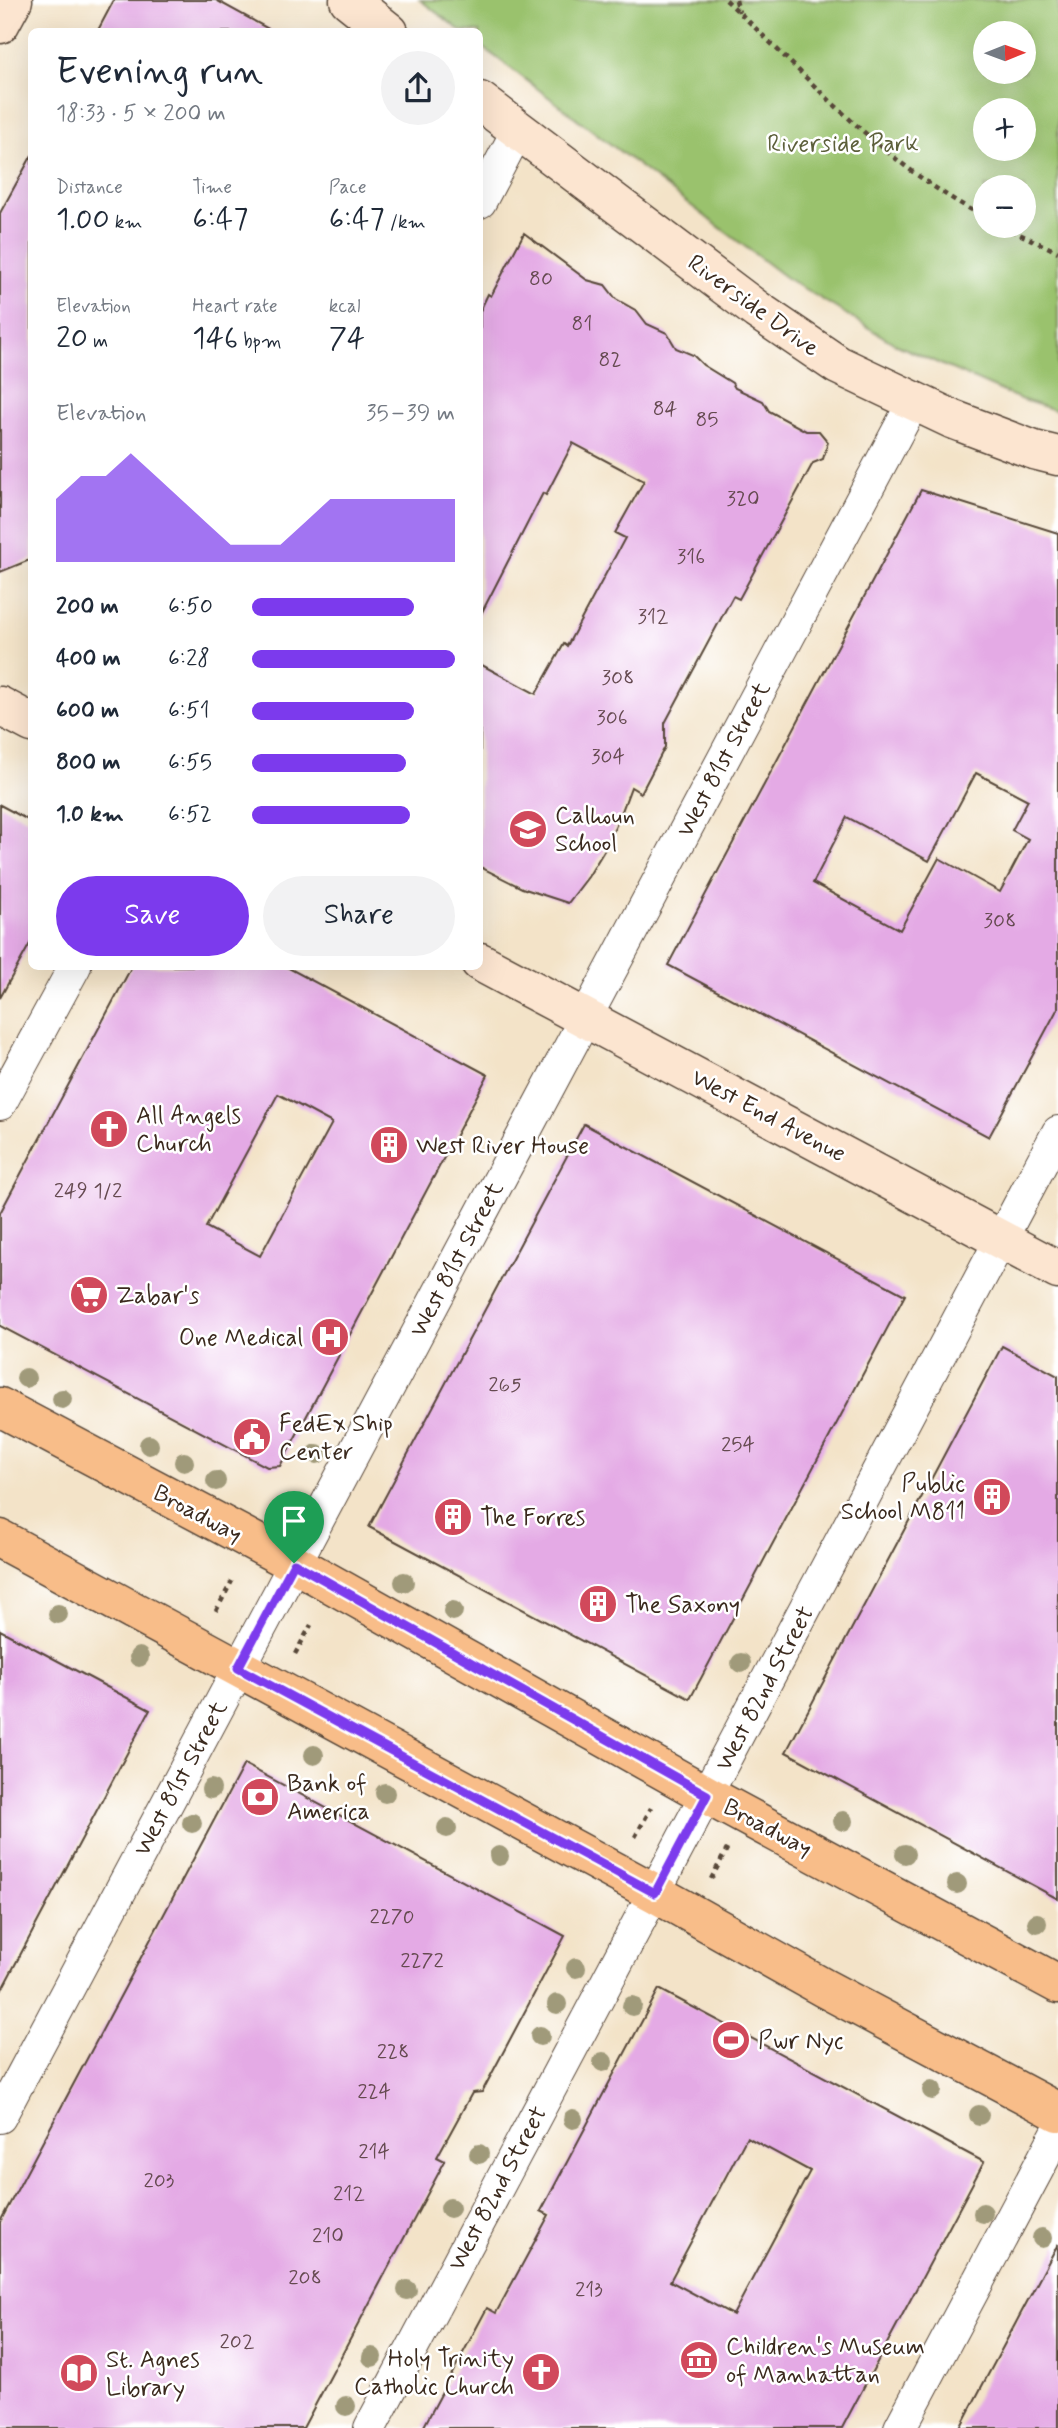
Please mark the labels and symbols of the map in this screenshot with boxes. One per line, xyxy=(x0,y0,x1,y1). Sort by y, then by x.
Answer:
north arrow xyxy=(973,21,1036,84)
park label: Riverside Park xyxy=(767,129,919,160)
street label: Riverside Drive xyxy=(681,248,825,365)
house number: 80 xyxy=(529,265,553,293)
house number: 81 xyxy=(572,310,592,338)
house number: 82 xyxy=(599,346,621,374)
house number: 84 xyxy=(653,395,678,423)
house number: 85 xyxy=(695,406,719,434)
house number: 320 xyxy=(726,485,760,513)
house number: 316 xyxy=(677,543,705,571)
house number: 312 xyxy=(637,603,669,631)
house number: 308 xyxy=(602,664,634,692)
street label: West 81st Street xyxy=(670,677,778,843)
house number: 306 xyxy=(596,704,628,732)
house number: 304 xyxy=(591,743,625,771)
place label: Calhoun School xyxy=(555,801,635,860)
school or university icon: Calhoun School xyxy=(507,808,549,850)
house number: 308 xyxy=(984,907,1016,935)
street label: West End Avenue xyxy=(686,1063,851,1170)
place label: All Angels Church xyxy=(136,1101,241,1160)
church icon: All Angels Church xyxy=(88,1108,130,1150)
building icon: West River House xyxy=(368,1124,410,1166)
place label: West River House xyxy=(416,1131,589,1162)
house number: 249 1/2 xyxy=(54,1177,122,1205)
street label: West 81st Street xyxy=(403,1177,511,1343)
supermarket icon: Zabar's xyxy=(68,1274,110,1316)
place label: Zabar's xyxy=(116,1281,200,1312)
hospital icon: One Medical xyxy=(309,1316,351,1358)
place label: One Medical xyxy=(179,1323,303,1354)
house number: 265 xyxy=(488,1371,522,1399)
place label: FedEx Ship Center xyxy=(279,1409,393,1468)
public building icon: FedEx Ship Center xyxy=(231,1416,273,1458)
house number: 254 xyxy=(721,1431,755,1459)
place label: Public School M811 xyxy=(841,1469,965,1528)
building icon: Public School M811 xyxy=(971,1476,1013,1518)
street label: Broadway xyxy=(148,1478,247,1551)
pin xyxy=(264,1491,324,1563)
building icon: The Forres xyxy=(432,1496,474,1538)
place label: The Forres xyxy=(480,1503,585,1534)
building icon: The Saxony xyxy=(577,1583,619,1625)
place label: The Saxony xyxy=(625,1590,740,1621)
street label: West 82nd Street xyxy=(709,1601,822,1777)
street label: West 81st Street xyxy=(127,1696,235,1862)
place label: Bank of America xyxy=(287,1769,370,1828)
bank icon: Bank of America xyxy=(239,1776,281,1818)
street label: Broadway xyxy=(718,1792,817,1865)
house number: 2270 xyxy=(370,1903,414,1931)
house number: 2272 xyxy=(400,1947,444,1975)
sports icon: Pwr Nyc xyxy=(710,2019,752,2061)
place label: Pwr Nyc xyxy=(758,2026,843,2057)
house number: 228 xyxy=(377,2038,409,2066)
house number: 224 xyxy=(357,2078,391,2106)
street label: West 82nd Street xyxy=(442,2101,555,2277)
house number: 214 xyxy=(358,2138,390,2166)
house number: 203 xyxy=(144,2167,175,2195)
house number: 212 xyxy=(333,2180,365,2208)
house number: 210 xyxy=(312,2222,344,2250)
house number: 208 xyxy=(288,2264,322,2292)
house number: 213 xyxy=(575,2276,603,2304)
house number: 202 xyxy=(220,2328,254,2356)
place label: Children's Museum of Manhattan xyxy=(726,2332,925,2391)
museum icon: Children's Museum of Manhattan xyxy=(678,2339,720,2381)
place label: Holy Trinity Catholic Church xyxy=(354,2344,514,2403)
place label: St. Agnes Library xyxy=(106,2345,200,2404)
church icon: Holy Trinity Catholic Church xyxy=(520,2351,562,2393)
library icon: St. Agnes Library xyxy=(58,2352,100,2394)

